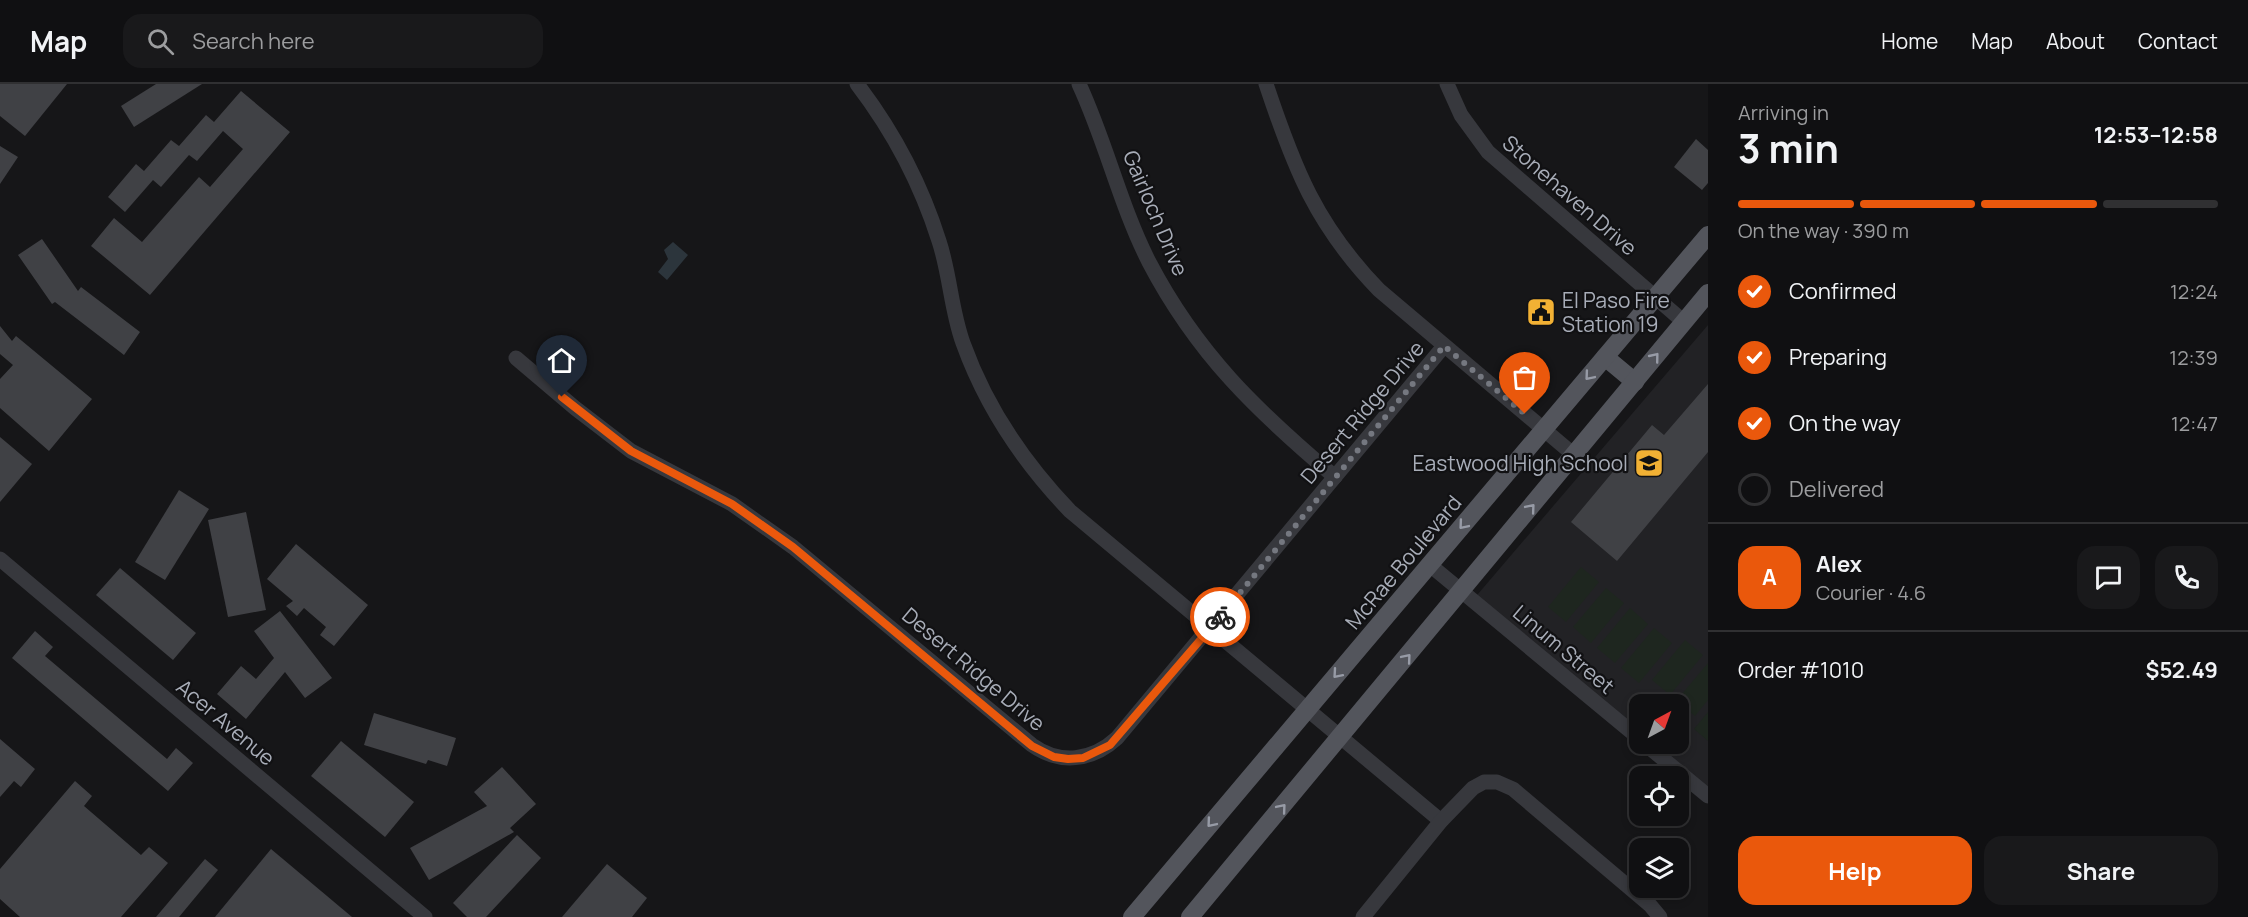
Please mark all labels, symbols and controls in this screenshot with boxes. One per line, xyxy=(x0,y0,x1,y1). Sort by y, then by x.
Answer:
search box xyxy=(123,14,543,68)
text: Map xyxy=(30,22,87,60)
icon: search xyxy=(144,25,177,58)
text: Search here xyxy=(192,26,315,56)
text: Home xyxy=(1881,27,1938,55)
text: Map xyxy=(1971,27,2013,55)
text: About xyxy=(2046,27,2105,55)
text: Contact xyxy=(2138,27,2218,55)
text: Arriving in xyxy=(1738,99,1829,126)
text: 12:53–12:58 xyxy=(2094,120,2218,150)
text: 3 min xyxy=(1738,121,1839,175)
street label: Stonehaven Drive xyxy=(1497,129,1643,261)
street label: Gairloch Drive xyxy=(1117,146,1195,280)
text: On the way · 390 m xyxy=(1738,217,1909,244)
icon: check xyxy=(1738,275,1771,308)
text: Confirmed xyxy=(1789,276,1897,306)
text: 12:24 xyxy=(2170,278,2218,305)
place label: El Paso Fire Station 19 xyxy=(1562,286,1670,338)
public building icon: El Paso Fire Station 19 xyxy=(1525,296,1557,328)
pin xyxy=(536,335,587,397)
street label: Desert Ridge Drive xyxy=(1294,335,1430,489)
icon: check xyxy=(1738,341,1771,374)
text: Preparing xyxy=(1789,342,1887,372)
icon: home xyxy=(545,344,578,377)
text: 12:39 xyxy=(2169,344,2218,371)
pin xyxy=(1499,352,1550,414)
one-way arrow xyxy=(1648,353,1659,364)
icon: bag xyxy=(1508,361,1541,394)
one-way arrow xyxy=(1585,369,1596,380)
icon: check xyxy=(1738,407,1771,440)
text: On the way xyxy=(1789,408,1901,438)
text: 12:47 xyxy=(2171,410,2218,437)
school or university icon: Eastwood High School xyxy=(1633,447,1665,479)
place label: Eastwood High School xyxy=(1413,449,1628,477)
text: Delivered xyxy=(1789,474,1884,504)
street label: McRae Boulevard xyxy=(1339,489,1467,635)
one-way arrow xyxy=(1524,504,1535,515)
one-way arrow xyxy=(1460,518,1471,529)
button: chat xyxy=(2077,546,2140,609)
button: phone xyxy=(2155,546,2218,609)
text: Alex xyxy=(1816,549,1862,579)
text: A xyxy=(1762,562,1777,592)
text: Courier · 4.6 xyxy=(1816,579,1926,606)
courier xyxy=(1190,587,1250,647)
street label: Linum Street xyxy=(1507,598,1621,700)
street label: Desert Ridge Drive xyxy=(897,601,1051,737)
icon: bike xyxy=(1204,601,1237,634)
one-way arrow xyxy=(1399,654,1410,665)
text: Order #1010 xyxy=(1738,655,1864,685)
text: $52.49 xyxy=(2146,655,2218,685)
one-way arrow xyxy=(1333,667,1344,678)
street label: Acer Avenue xyxy=(171,673,281,771)
north arrow xyxy=(1629,694,1689,754)
map controls xyxy=(1629,694,1689,898)
button: locate xyxy=(1629,766,1689,826)
one-way arrow xyxy=(1275,804,1286,815)
one-way arrow xyxy=(1207,816,1218,827)
button: Help xyxy=(1738,836,1972,905)
button: Share xyxy=(1984,836,2218,905)
button: layers xyxy=(1629,838,1689,898)

